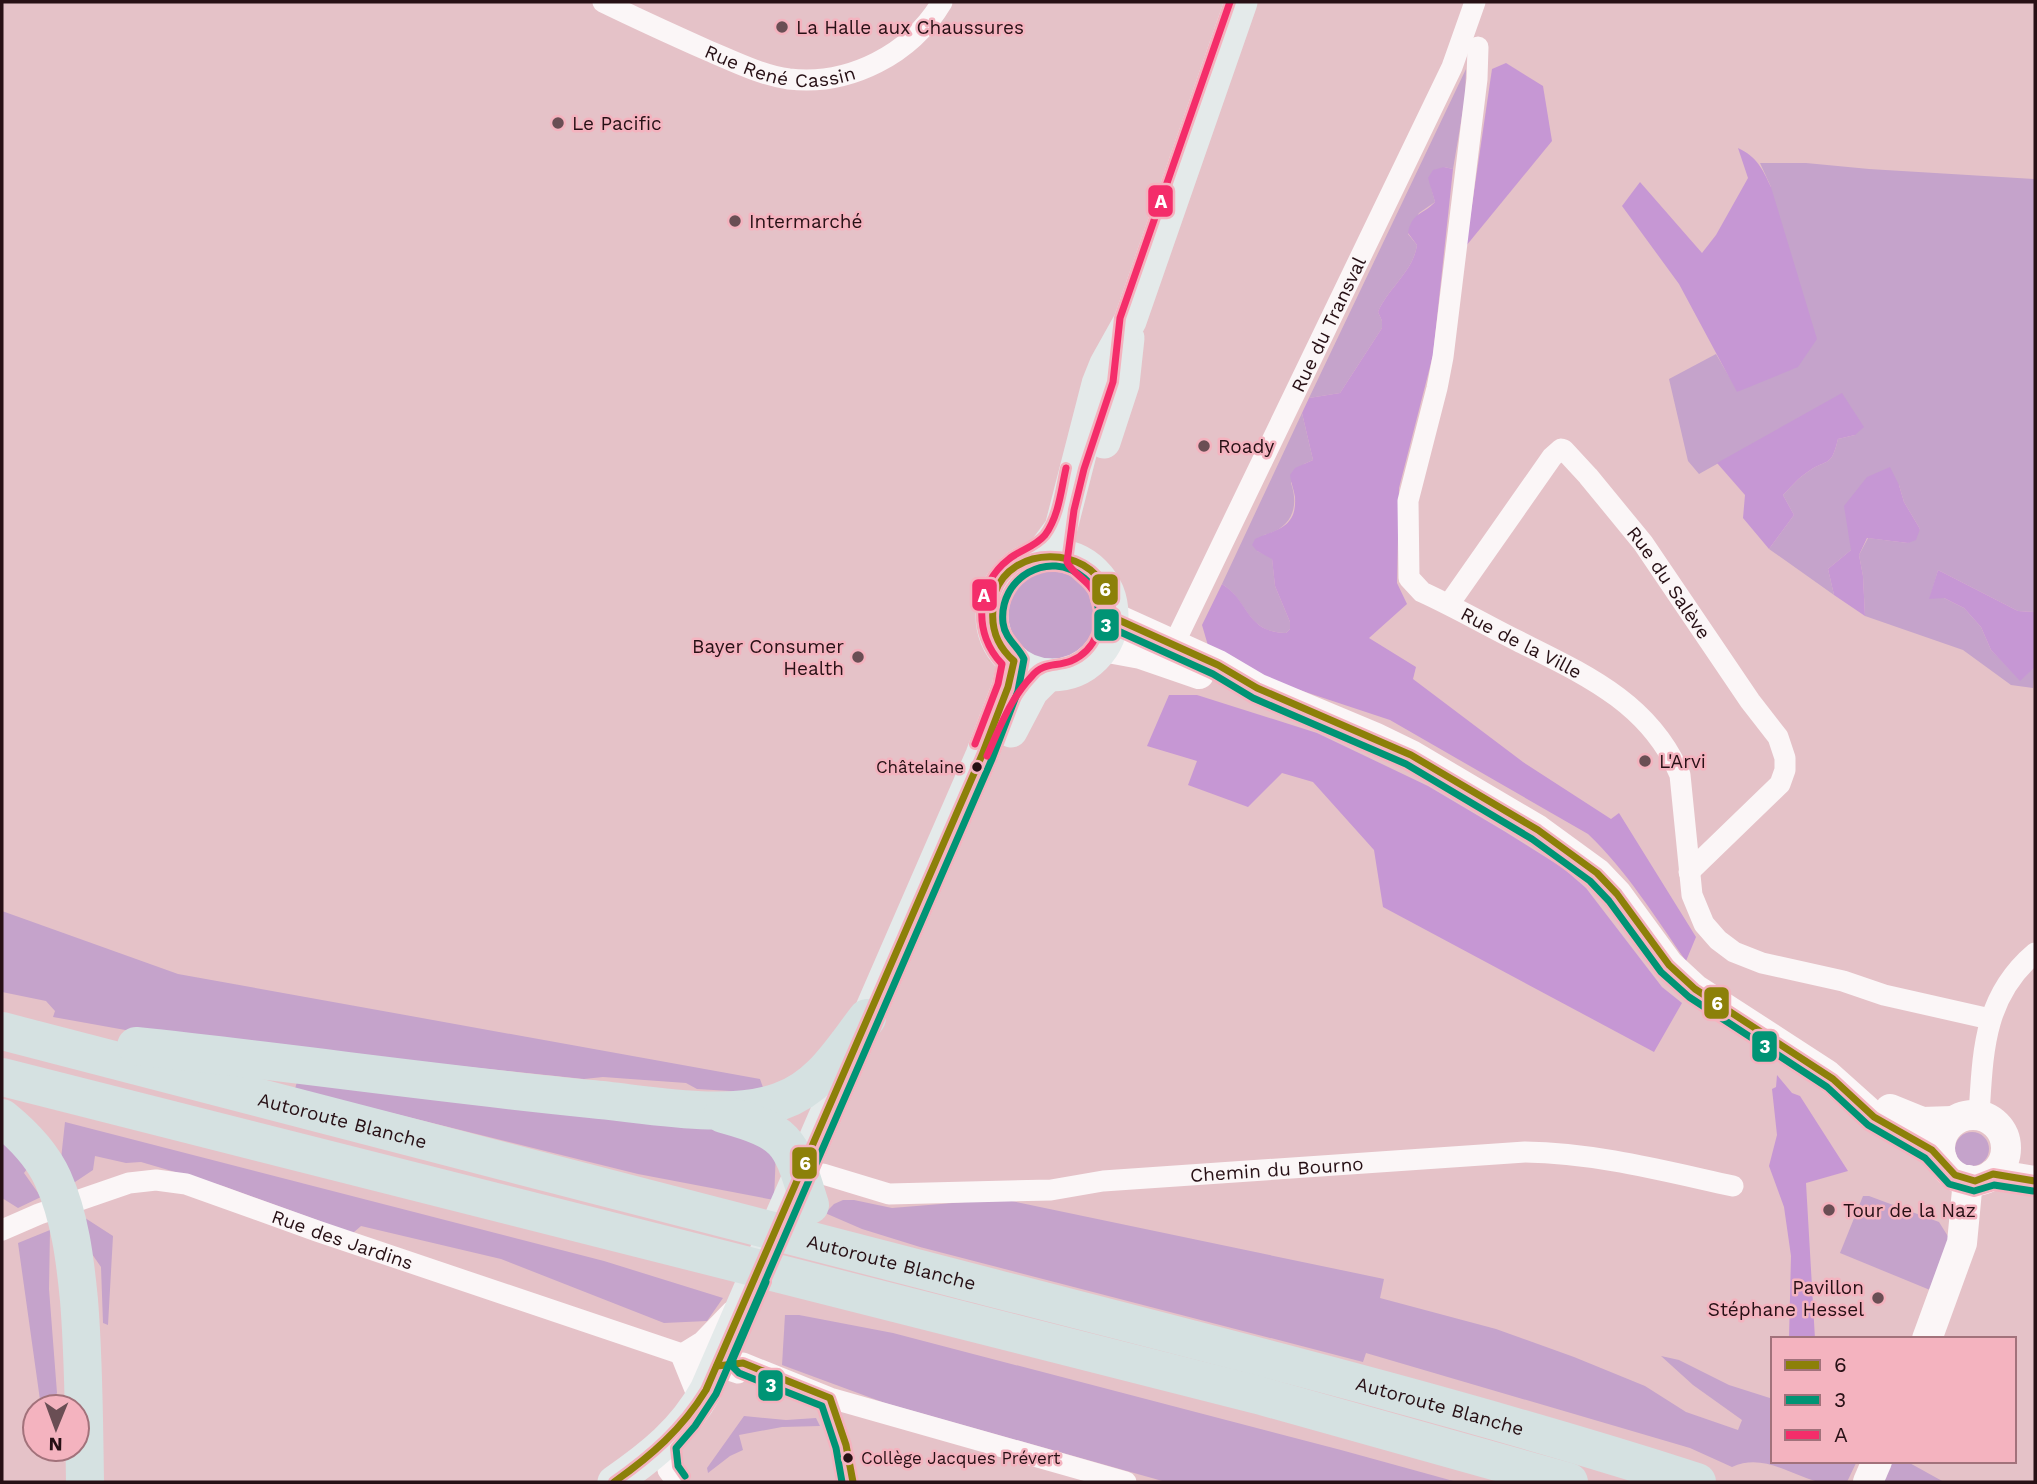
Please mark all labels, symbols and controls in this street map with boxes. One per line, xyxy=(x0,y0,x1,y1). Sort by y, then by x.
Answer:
place label: La Halle aux Chaussures xyxy=(796,16,1024,39)
marker: La Halle aux Chaussures xyxy=(774,19,790,35)
street label: Rue René Cassin xyxy=(702,39,858,92)
place label: Le Pacific xyxy=(572,112,662,135)
marker: Le Pacific xyxy=(550,115,566,131)
line badge: A xyxy=(1147,184,1174,218)
text: A xyxy=(1155,190,1168,213)
place label: Intermarché xyxy=(749,210,863,233)
marker: Intermarché xyxy=(727,213,743,229)
street label: Rue du Transval xyxy=(1286,253,1371,396)
place label: Roady xyxy=(1218,435,1274,458)
marker: Roady xyxy=(1196,438,1212,454)
street label: Rue du Salève xyxy=(1622,521,1716,643)
line badge: 6 xyxy=(1091,573,1119,606)
line badge: A xyxy=(971,578,998,612)
text: 6 xyxy=(1099,578,1111,601)
text: A xyxy=(978,584,991,607)
street label: Rue de la Ville xyxy=(1457,602,1586,683)
line badge: 3 xyxy=(1093,608,1120,642)
text: 3 xyxy=(1100,614,1112,637)
place label: Bayer Consumer Health xyxy=(692,635,844,680)
marker: Bayer Consumer Health xyxy=(850,649,866,665)
place label: L'Arvi xyxy=(1659,750,1706,773)
marker: L'Arvi xyxy=(1637,753,1653,769)
place label: Châtelaine xyxy=(876,757,964,777)
marker: Châtelaine xyxy=(970,760,984,774)
line badge: 6 xyxy=(1703,986,1730,1020)
text: 6 xyxy=(1711,992,1723,1015)
line badge: 3 xyxy=(1751,1030,1778,1063)
text: 3 xyxy=(1759,1035,1771,1058)
street label: Autoroute Blanche xyxy=(256,1087,429,1153)
line badge: 6 xyxy=(791,1146,818,1180)
text: 6 xyxy=(799,1152,811,1175)
street label: Chemin du Bourno xyxy=(1189,1152,1364,1186)
place label: Tour de la Naz xyxy=(1843,1199,1976,1222)
marker: Tour de la Naz xyxy=(1821,1202,1837,1218)
street label: Rue des Jardins xyxy=(269,1204,416,1274)
street label: Autoroute Blanche xyxy=(805,1229,978,1295)
place label: Pavillon Stéphane Hessel xyxy=(1708,1276,1864,1321)
marker: Pavillon Stéphane Hessel xyxy=(1870,1290,1886,1306)
legend xyxy=(1771,1337,2016,1463)
text: 6 xyxy=(1834,1352,1847,1377)
line badge: 3 xyxy=(757,1369,784,1402)
street label: Autoroute Blanche xyxy=(1353,1371,1527,1440)
text: 3 xyxy=(765,1374,777,1397)
text: 3 xyxy=(1834,1387,1846,1412)
north arrow xyxy=(21,1393,91,1463)
text: A xyxy=(1834,1422,1848,1447)
text: N xyxy=(48,1433,63,1456)
place label: Collège Jacques Prévert xyxy=(861,1448,1060,1468)
marker: Collège Jacques Prévert xyxy=(841,1451,855,1465)

